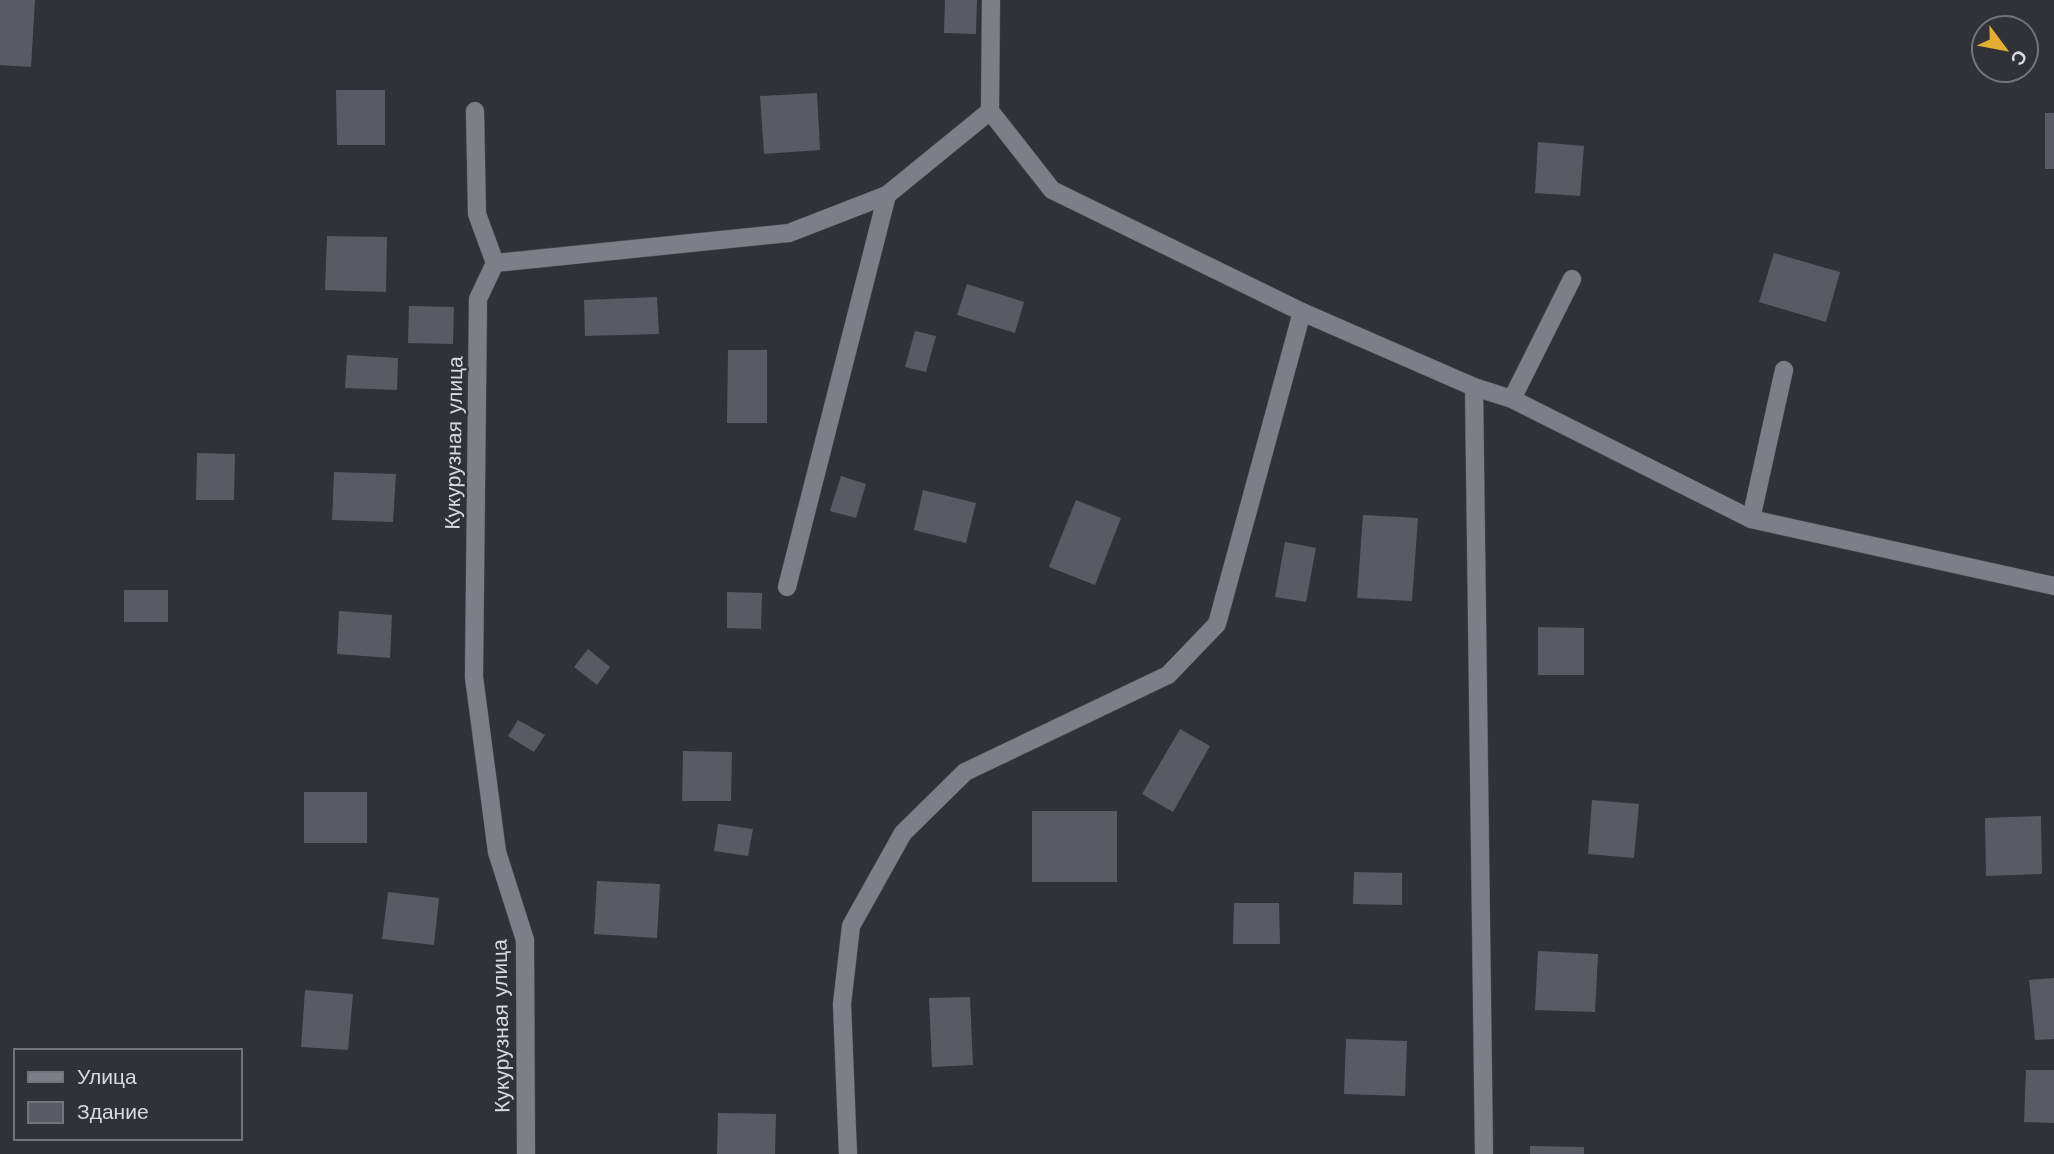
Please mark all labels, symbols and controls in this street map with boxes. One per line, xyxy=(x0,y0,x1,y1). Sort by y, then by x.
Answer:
north arrow xyxy=(1970,14,2040,84)
text: С xyxy=(2005,46,2032,70)
street label: Кукурузная улица xyxy=(439,356,468,530)
street label: Кукурузная улица xyxy=(486,939,515,1113)
legend xyxy=(14,1049,242,1140)
text: Улица xyxy=(77,1064,137,1089)
text: Здание xyxy=(77,1099,149,1124)

